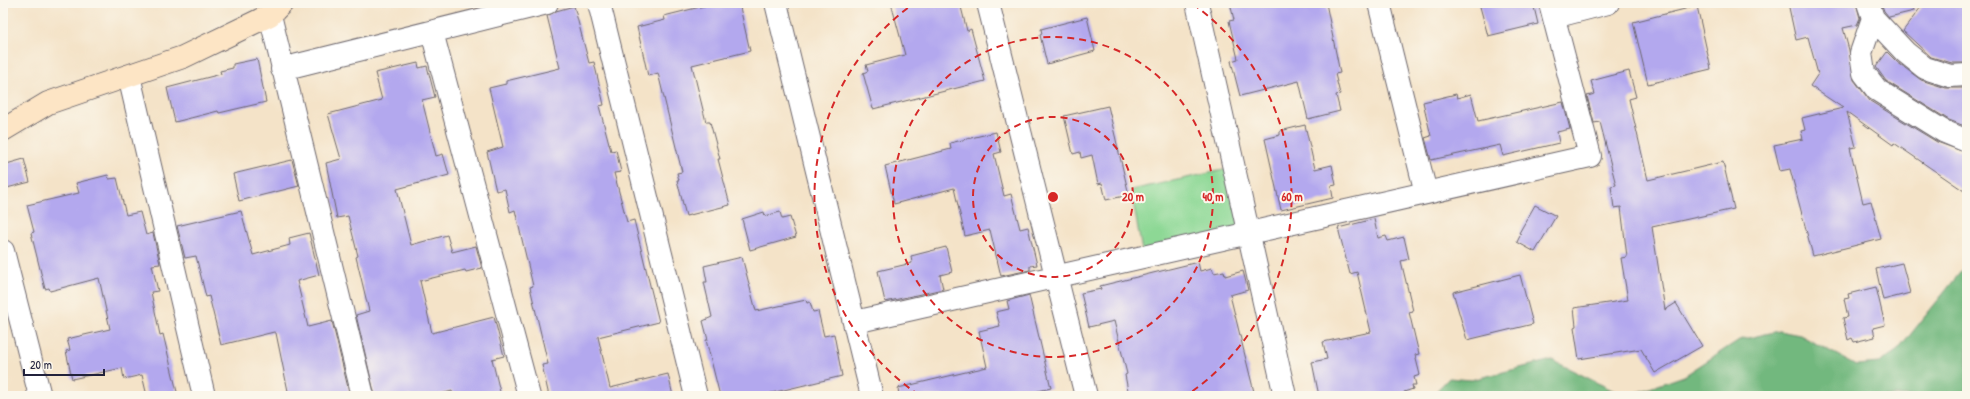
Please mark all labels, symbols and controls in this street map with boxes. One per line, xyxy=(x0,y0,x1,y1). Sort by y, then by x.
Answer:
text: 20 m xyxy=(1122,188,1144,205)
text: 40 m xyxy=(1203,188,1223,205)
text: 60 m xyxy=(1281,188,1303,205)
centre of rings xyxy=(1046,190,1060,204)
scale bar xyxy=(24,351,104,377)
text: 20 m xyxy=(30,356,52,373)

